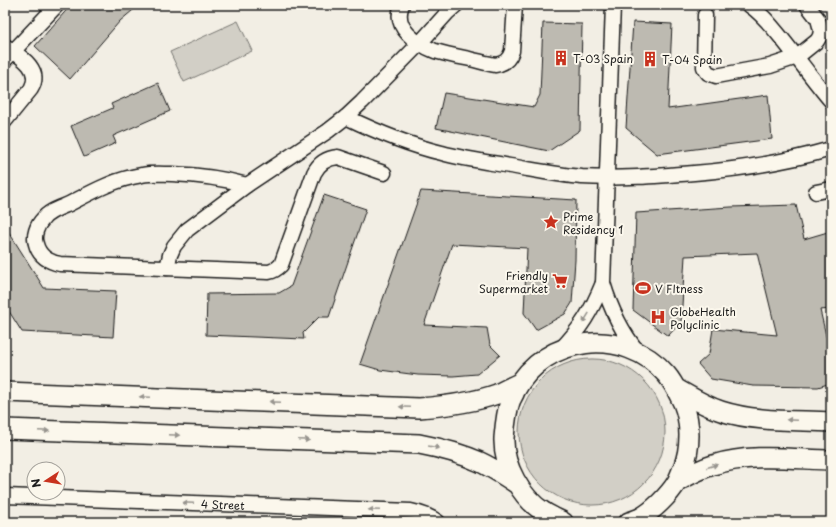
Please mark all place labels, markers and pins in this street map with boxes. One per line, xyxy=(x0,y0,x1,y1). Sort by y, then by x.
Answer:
building icon: T-03 Spain xyxy=(552,49,570,67)
place label: T-03 Spain xyxy=(573,50,633,67)
building icon: T-04 Spain xyxy=(641,50,659,68)
place label: T-04 Spain xyxy=(662,51,722,68)
place label: Prime Residency 1 xyxy=(563,208,623,238)
place icon: Prime Residency 1 xyxy=(542,213,560,231)
place label: Friendly Supermarket xyxy=(479,267,549,297)
supermarket icon: Friendly Supermarket xyxy=(551,272,569,290)
sports icon: V FItness xyxy=(634,279,652,297)
place label: V FItness xyxy=(655,280,703,297)
place label: GlobeHealth Polyclinic xyxy=(670,303,736,333)
hospital icon: GlobeHealth Polyclinic xyxy=(649,308,667,326)

